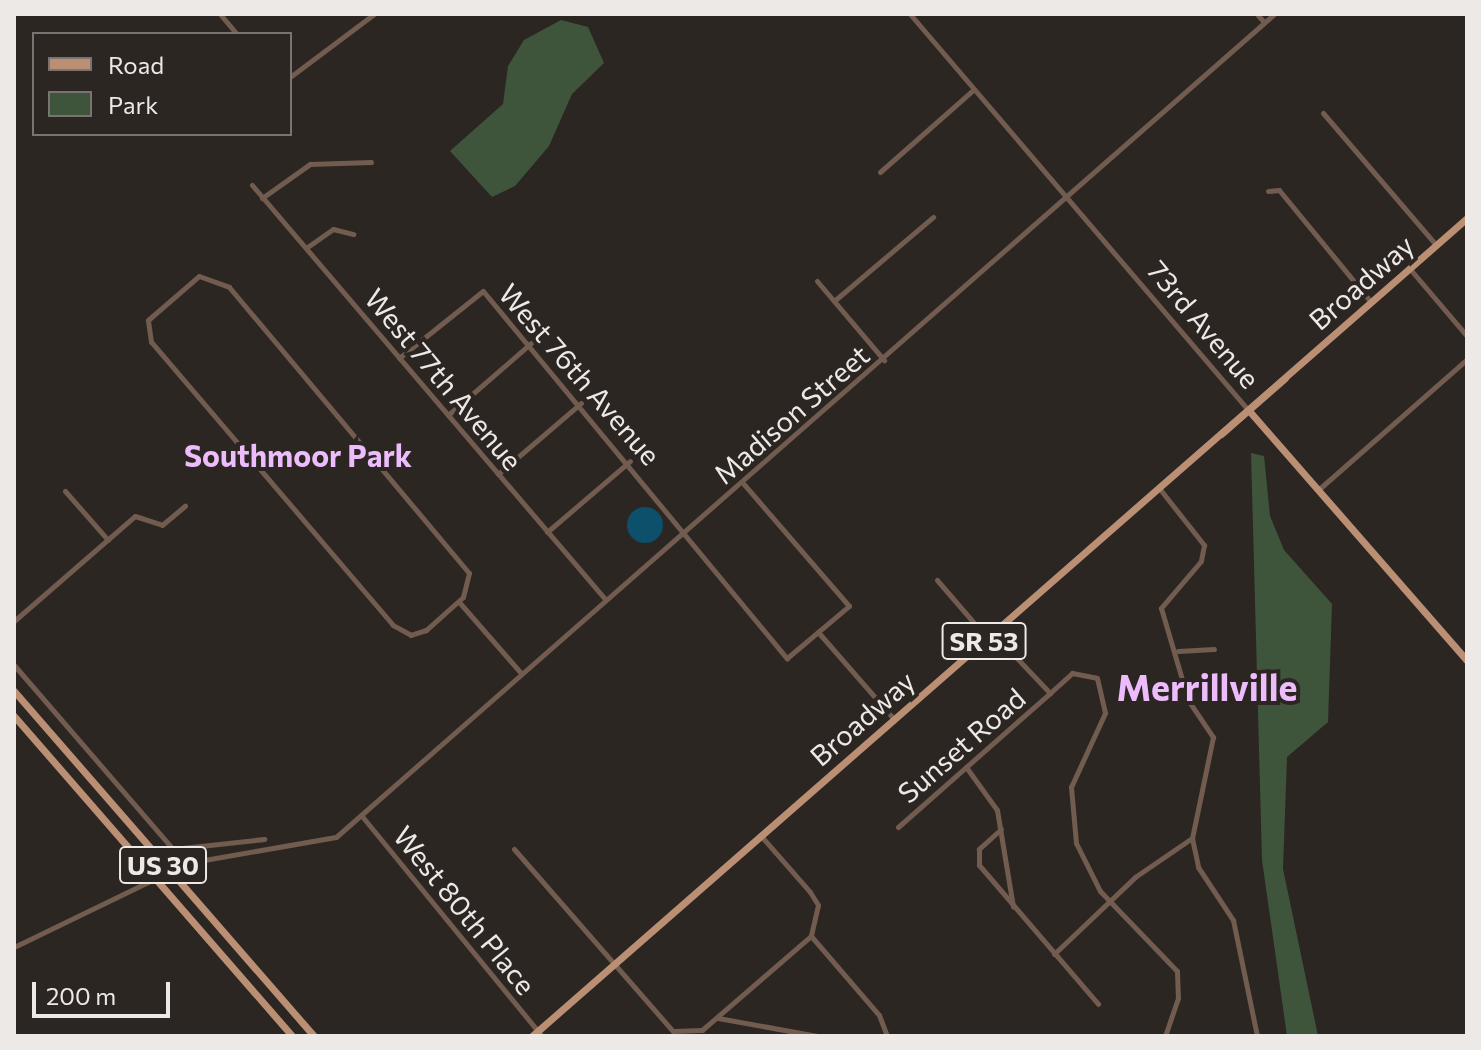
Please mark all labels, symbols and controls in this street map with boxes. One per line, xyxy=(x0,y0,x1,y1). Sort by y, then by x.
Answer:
legend xyxy=(32,32,292,136)
text: Road xyxy=(108,50,164,79)
text: Park xyxy=(108,90,158,119)
street label: Broadway xyxy=(1302,228,1420,336)
street label: 73rd Avenue xyxy=(1141,253,1267,395)
street label: West 76th Avenue xyxy=(492,277,668,471)
street label: West 77th Avenue xyxy=(358,281,530,477)
street label: Madison Street xyxy=(707,338,875,490)
district label: Southmoor Park xyxy=(184,437,412,473)
road number: SR 53 xyxy=(940,619,1028,663)
street label: Broadway xyxy=(803,664,921,772)
district label: Merrillville xyxy=(1117,665,1297,709)
street label: Sunset Road xyxy=(890,681,1032,809)
street label: West 80th Place xyxy=(387,819,543,1001)
road number: US 30 xyxy=(119,843,207,887)
scale bar xyxy=(36,966,174,1016)
text: 200 m xyxy=(46,981,116,1010)

